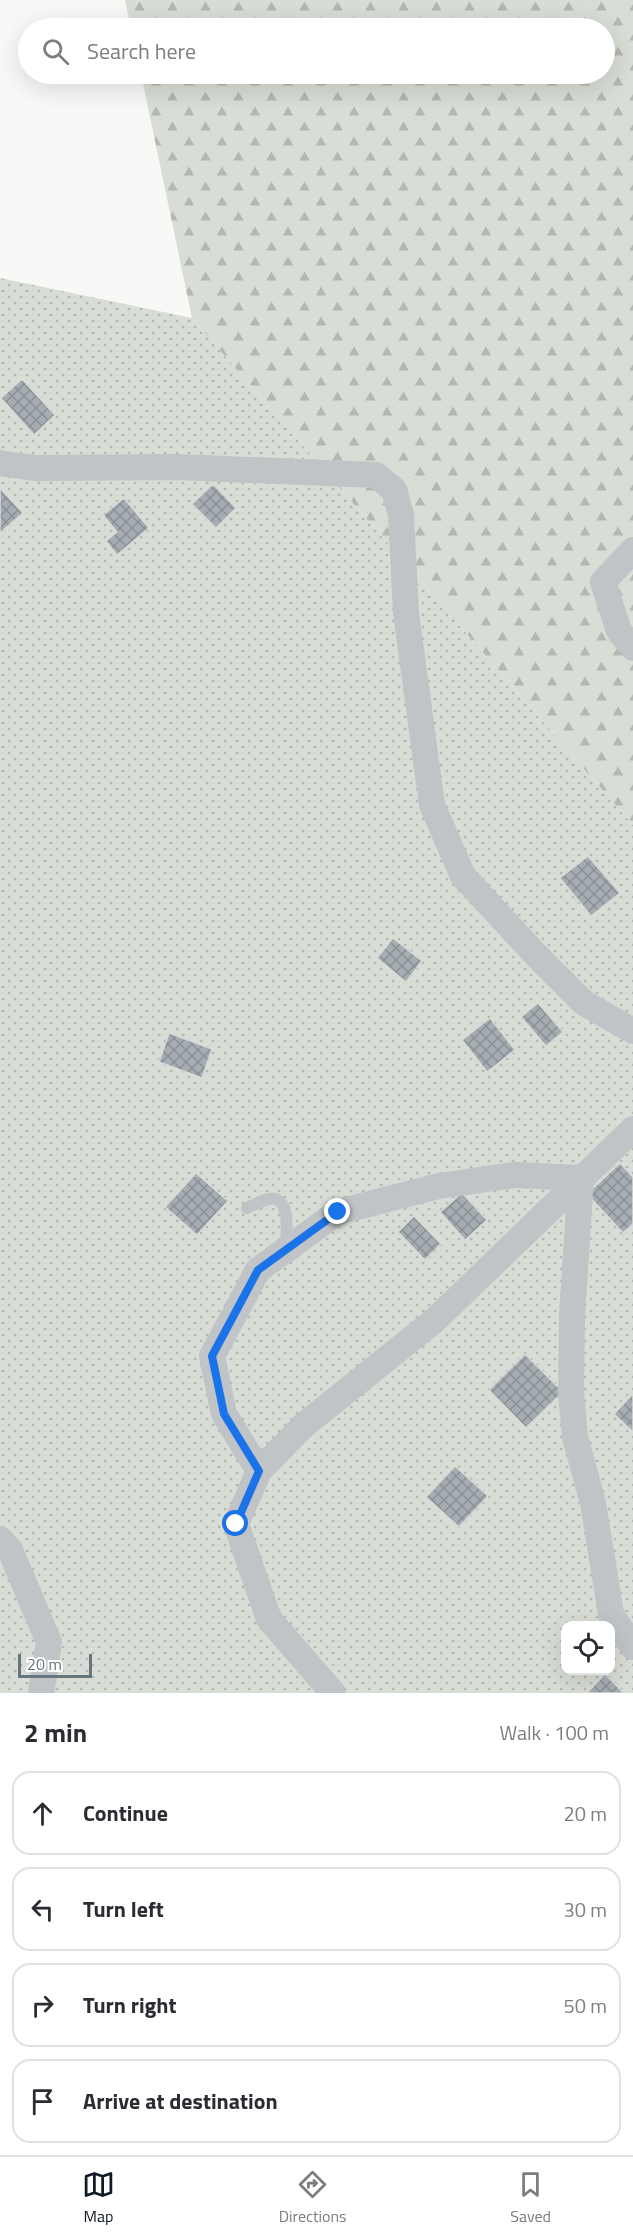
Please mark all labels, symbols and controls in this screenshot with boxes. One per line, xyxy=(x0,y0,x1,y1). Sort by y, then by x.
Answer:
search box xyxy=(18,18,615,84)
text: Search here xyxy=(87,34,196,68)
icon: search xyxy=(39,35,72,68)
route end xyxy=(324,1198,350,1224)
route start xyxy=(222,1510,248,1536)
map controls xyxy=(561,1621,615,1675)
button: locate xyxy=(561,1621,615,1675)
scale bar xyxy=(18,1651,92,1678)
text: 20 m xyxy=(27,1652,62,1676)
text: 2 min xyxy=(24,1713,87,1752)
text: Walk · 100 m xyxy=(500,1717,609,1748)
text: Continue xyxy=(83,1796,168,1830)
icon: ahead xyxy=(26,1797,59,1830)
text: 20 m xyxy=(563,1798,607,1829)
text: Turn left xyxy=(83,1892,164,1926)
icon: left xyxy=(26,1893,59,1926)
text: 30 m xyxy=(563,1894,607,1925)
text: Turn right xyxy=(83,1988,177,2022)
icon: right xyxy=(26,1989,59,2022)
text: 50 m xyxy=(563,1990,607,2021)
text: Arrive at destination xyxy=(83,2084,278,2118)
icon: arrive xyxy=(26,2085,59,2118)
tab: Map xyxy=(82,2168,115,2228)
tab: Directions xyxy=(279,2168,347,2228)
tab: Saved xyxy=(510,2168,551,2228)

